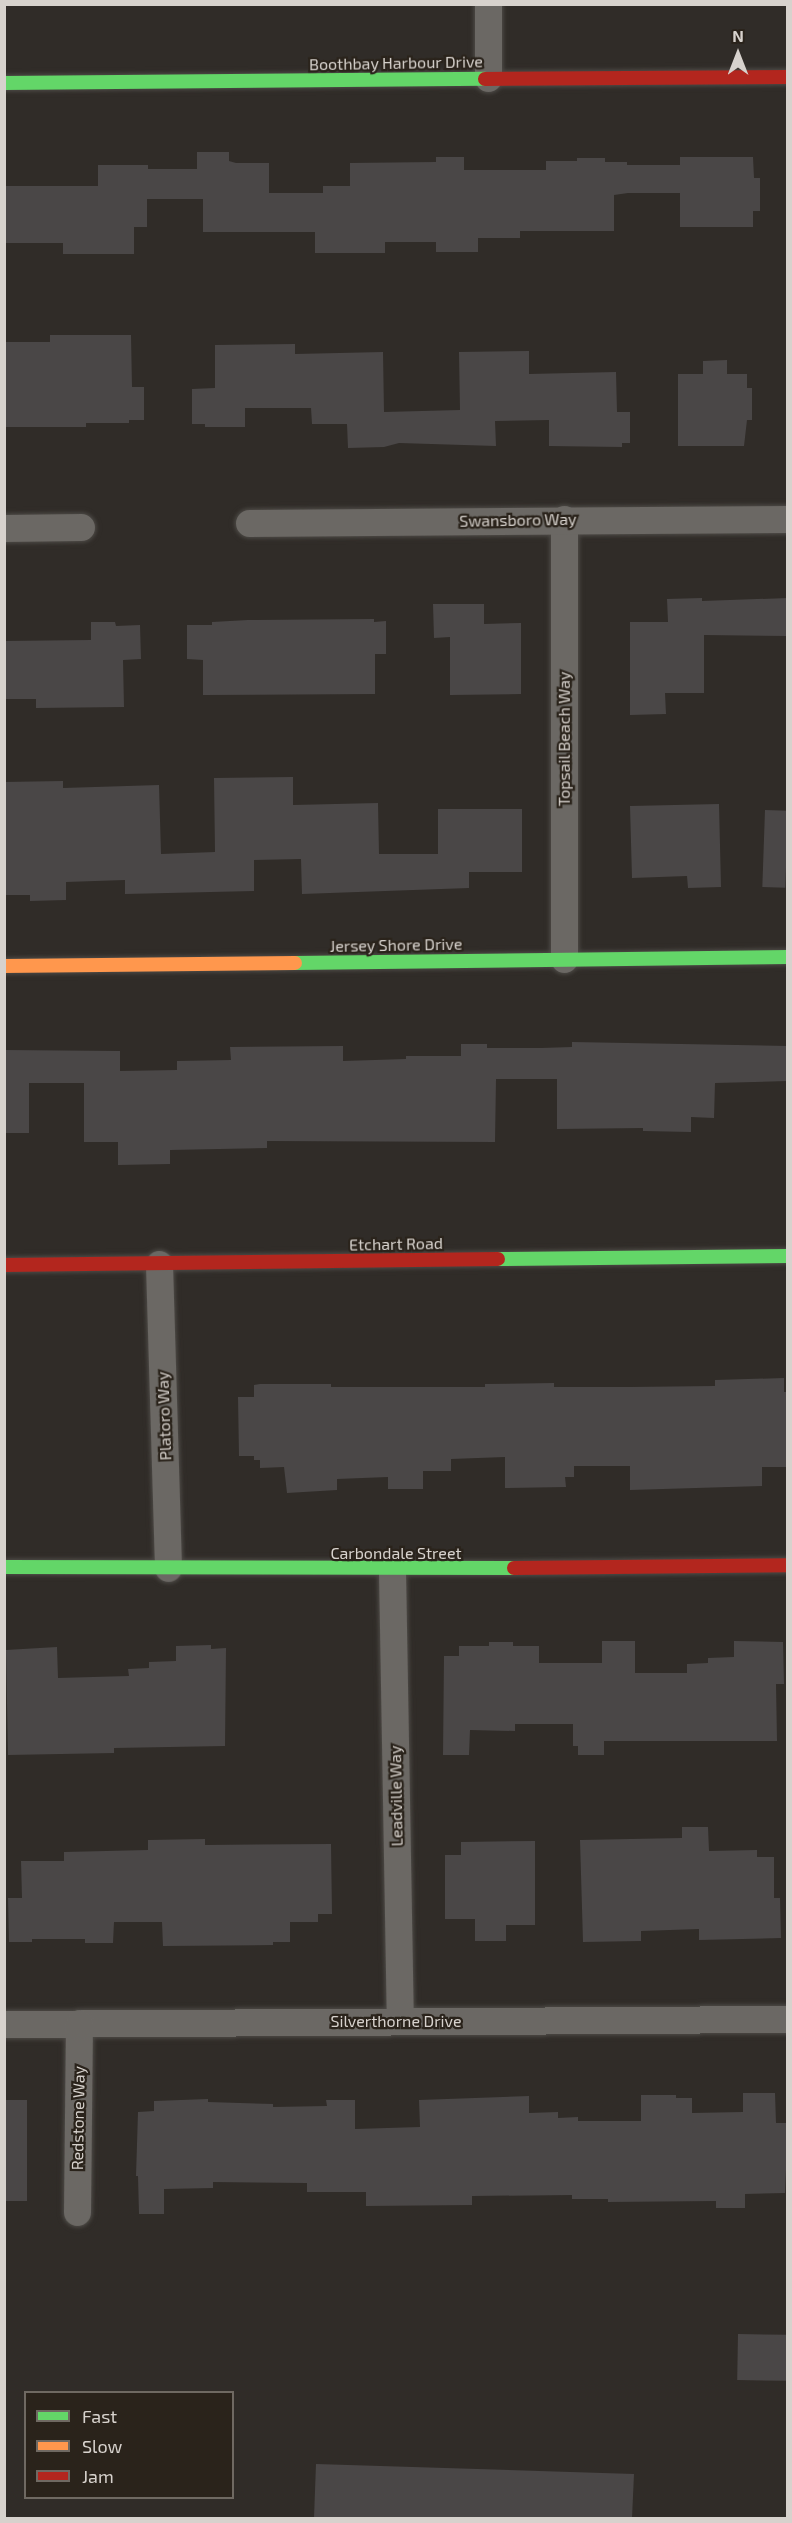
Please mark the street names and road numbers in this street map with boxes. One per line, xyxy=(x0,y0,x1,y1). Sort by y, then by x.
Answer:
street label: Boothbay Harbour Drive xyxy=(309,52,483,74)
street label: Swansboro Way xyxy=(459,509,577,531)
street label: Topsail Beach Way xyxy=(554,671,574,807)
street label: Jersey Shore Drive xyxy=(329,934,463,956)
street label: Etchart Road xyxy=(349,1234,443,1254)
street label: Platoro Way xyxy=(153,1371,175,1461)
street label: Carbondale Street xyxy=(330,1543,462,1563)
street label: Leadville Way xyxy=(386,1745,406,1847)
street label: Silverthorne Drive xyxy=(330,2011,462,2031)
street label: Redstone Way xyxy=(67,2066,89,2170)

